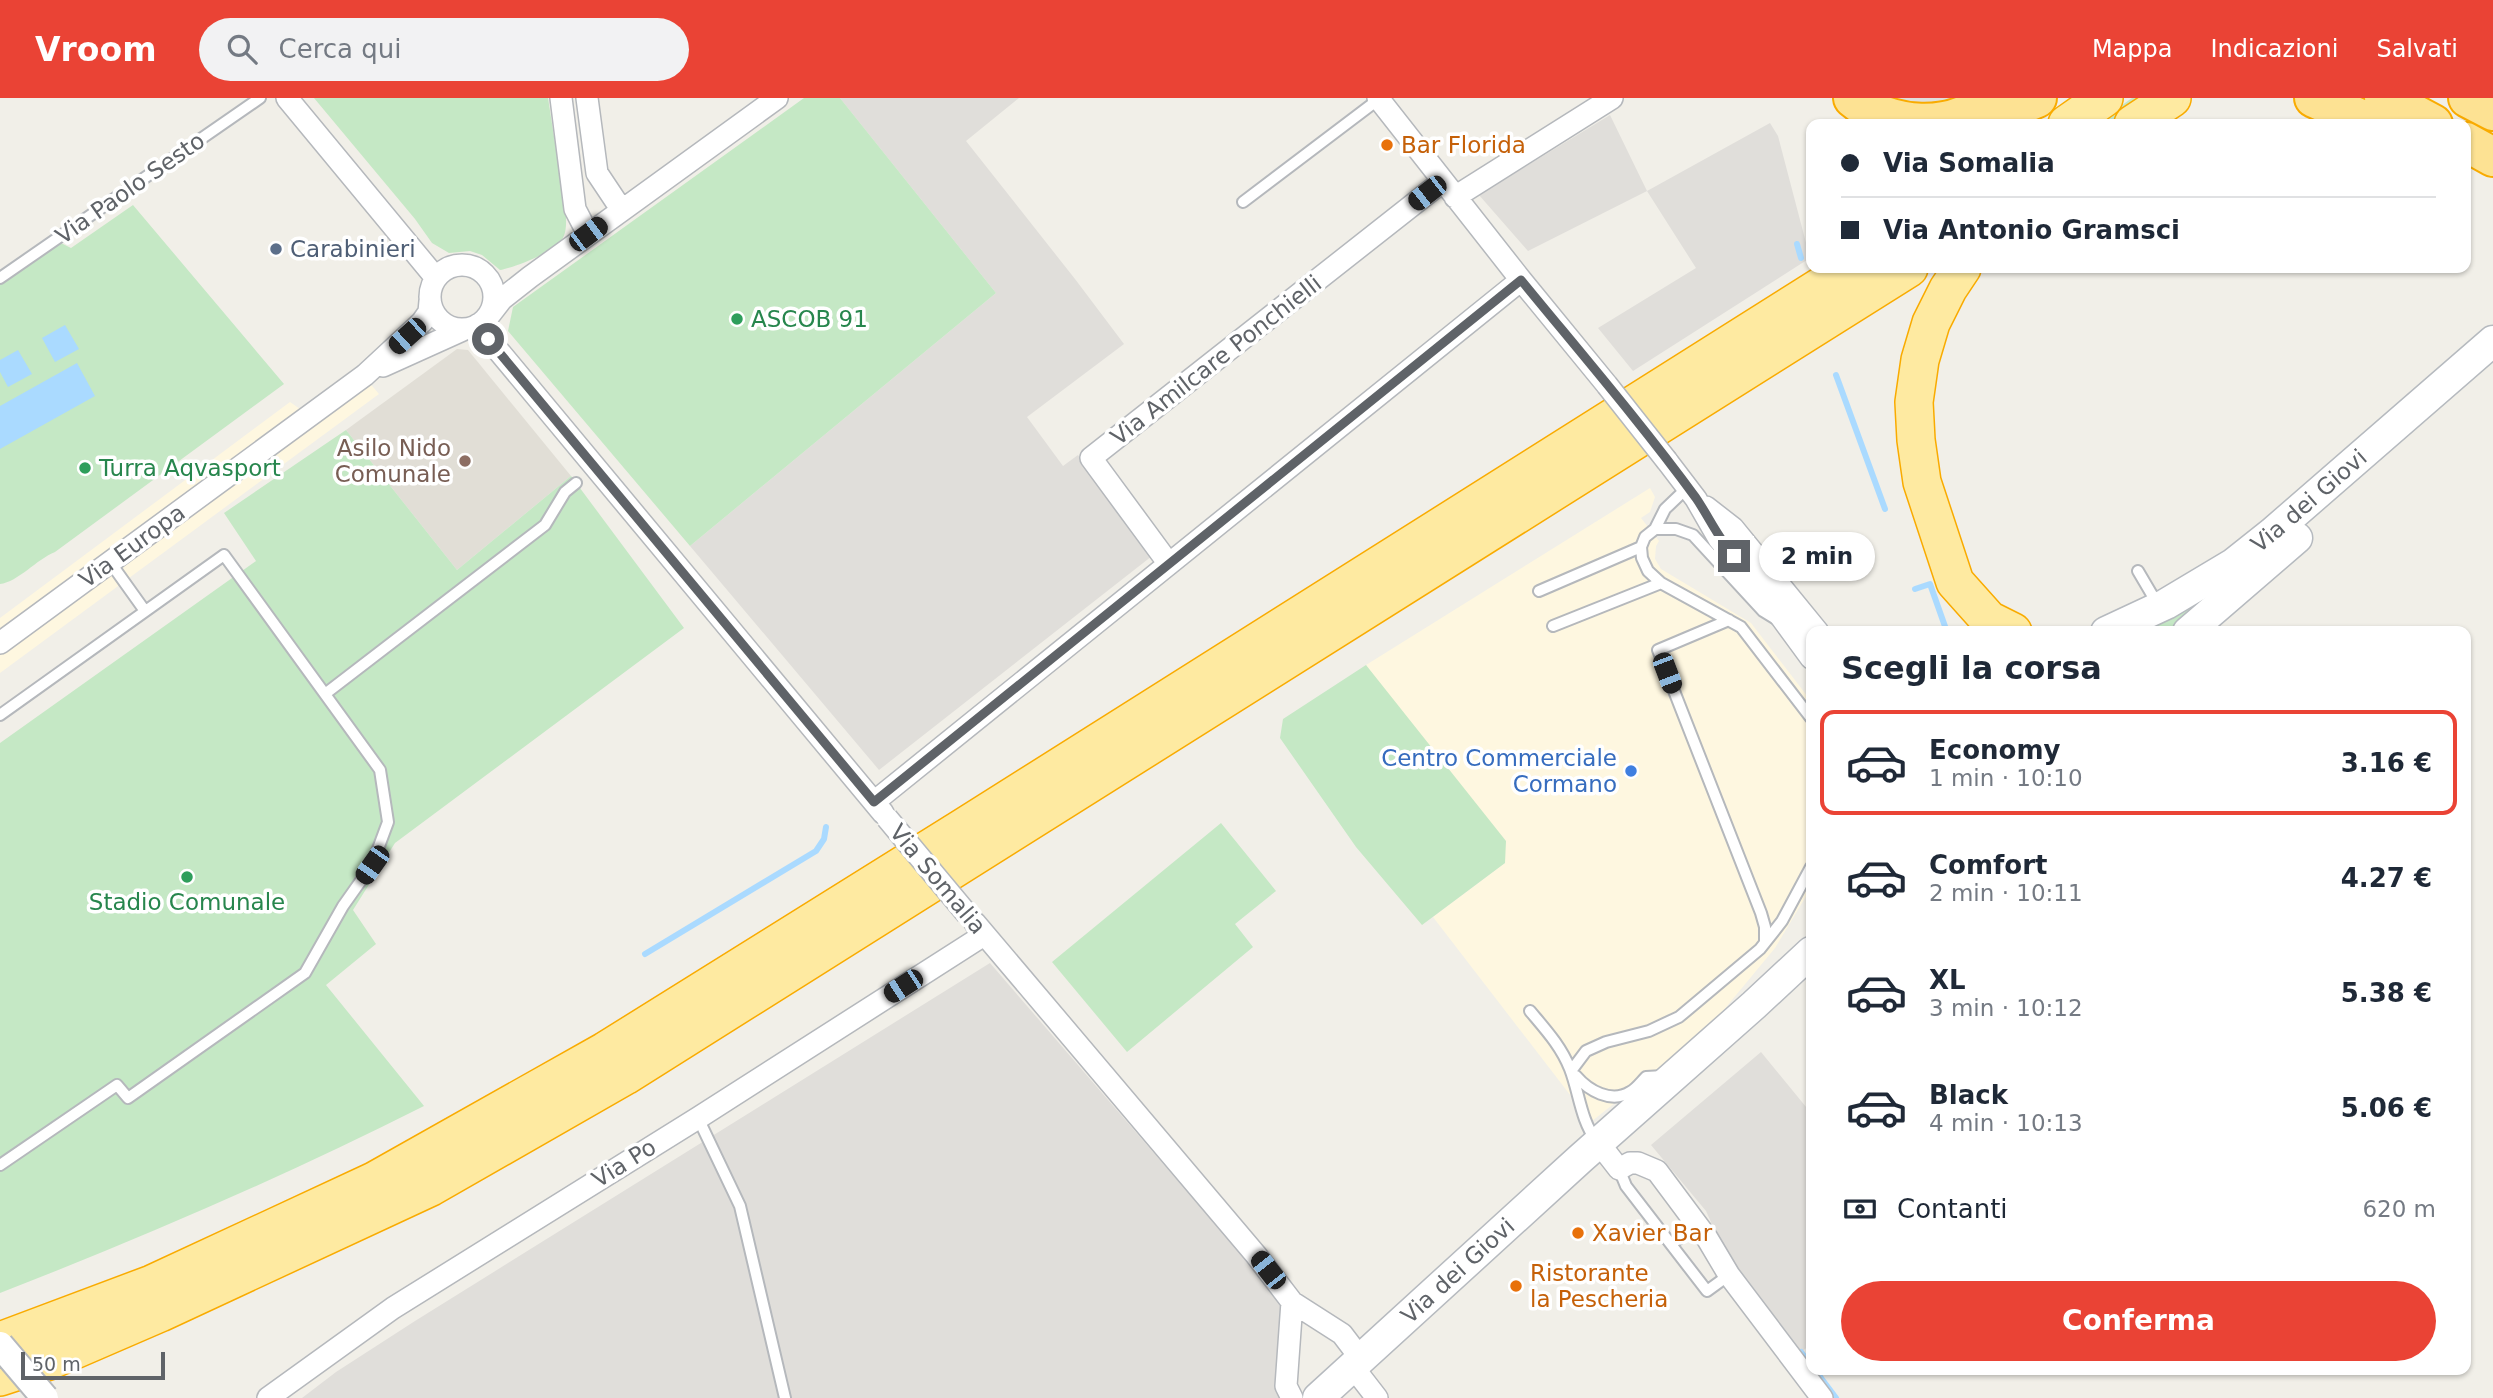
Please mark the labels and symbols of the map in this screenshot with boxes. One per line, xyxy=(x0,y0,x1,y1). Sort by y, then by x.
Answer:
street label: Via Paolo Sesto xyxy=(51,127,209,249)
place label: Bar Florida xyxy=(1401,132,1526,158)
marker: Bar Florida xyxy=(1379,137,1395,153)
car xyxy=(1404,172,1451,214)
car xyxy=(565,213,612,255)
place label: Carabinieri xyxy=(290,236,416,262)
marker: Carabinieri xyxy=(268,241,284,257)
street label: Via Amilcare Ponchielli xyxy=(1106,270,1326,450)
place label: ASCOB 91 xyxy=(751,306,868,332)
marker: ASCOB 91 xyxy=(729,311,745,327)
car xyxy=(385,314,430,358)
route start xyxy=(472,323,504,355)
place label: Asilo Nido Comunale xyxy=(335,435,451,487)
street label: Via dei Giovi xyxy=(2246,444,2372,557)
marker: Asilo Nido Comunale xyxy=(457,453,473,469)
place label: Turra Aqvasport xyxy=(98,455,281,481)
marker: Turra Aqvasport xyxy=(77,460,93,476)
street label: Via Europa xyxy=(74,499,190,593)
callout: 2 min xyxy=(1758,532,1874,580)
route end xyxy=(1718,540,1750,572)
car xyxy=(1650,650,1685,696)
place label: Centro Commerciale Cormano xyxy=(1381,745,1617,797)
marker: Centro Commerciale Cormano xyxy=(1623,763,1639,779)
street label: Via Somalia xyxy=(885,819,991,939)
car xyxy=(352,842,393,888)
marker: Stadio Comunale xyxy=(179,869,195,885)
place label: Stadio Comunale xyxy=(89,889,285,915)
car xyxy=(880,966,927,1006)
street label: Via Po xyxy=(587,1133,661,1193)
street label: Via dei Giovi xyxy=(1396,1213,1520,1329)
place label: Xavier Bar xyxy=(1592,1220,1713,1246)
marker: Xavier Bar xyxy=(1570,1225,1586,1241)
car xyxy=(1247,1247,1290,1293)
place label: Ristorante la Pescheria xyxy=(1530,1260,1668,1312)
marker: Ristorante la Pescheria xyxy=(1508,1278,1524,1294)
scale bar xyxy=(21,1349,164,1381)

